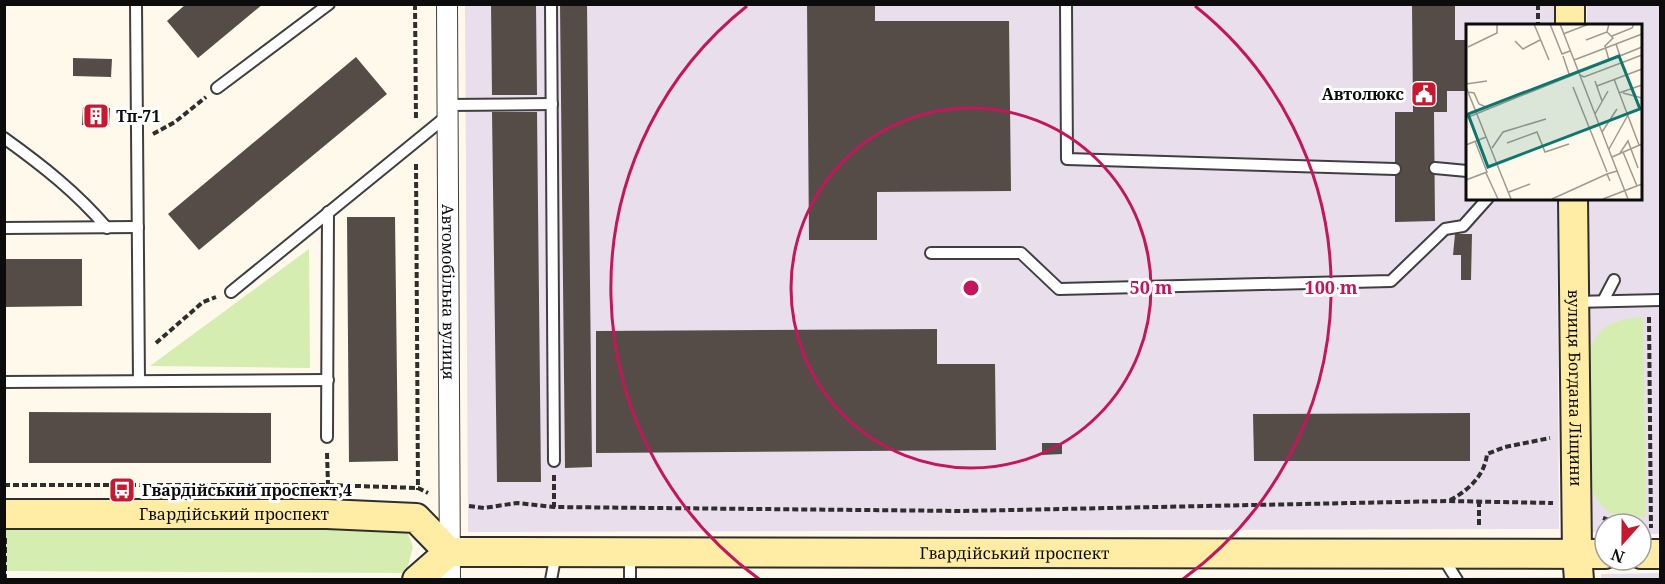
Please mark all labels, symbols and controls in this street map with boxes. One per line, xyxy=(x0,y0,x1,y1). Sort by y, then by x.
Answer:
inset map xyxy=(1466,24,1641,200)
public building icon: Автолюкс xyxy=(1409,79,1439,109)
place label: Автолюкс xyxy=(1322,83,1404,105)
building icon: Тп-71 xyxy=(81,101,111,131)
place label: Тп-71 xyxy=(116,105,160,127)
street label: Автомобільна вулиця xyxy=(437,204,460,380)
text: 50 m xyxy=(1130,275,1173,299)
text: 100 m xyxy=(1305,275,1358,299)
centre of rings xyxy=(961,278,981,298)
street label: вулиця Богдана Ліщини xyxy=(1563,289,1587,487)
bus stop icon: Гвардійський проспект,4 xyxy=(107,475,137,505)
place label: Гвардійський проспект,4 xyxy=(142,479,352,501)
street label: Гвардійський проспект xyxy=(139,503,330,525)
north arrow xyxy=(1593,512,1653,572)
street label: Гвардійський проспект xyxy=(919,542,1110,564)
text: N xyxy=(1607,543,1627,569)

